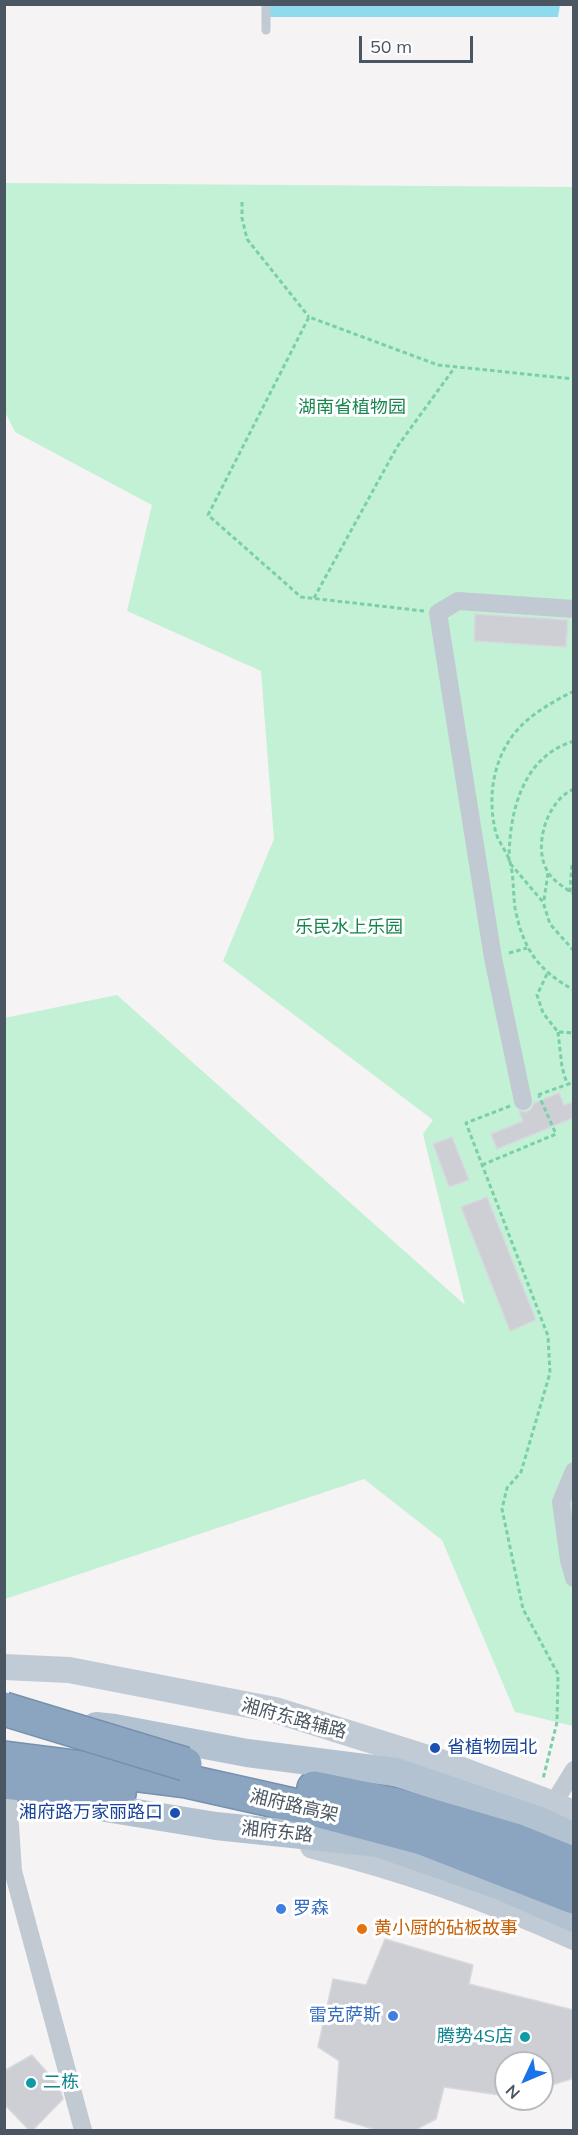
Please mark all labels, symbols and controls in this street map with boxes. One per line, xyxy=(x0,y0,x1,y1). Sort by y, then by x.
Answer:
scale bar xyxy=(362,24,476,62)
text: 50 m xyxy=(370,35,412,58)
park label: 湖南省植物园 xyxy=(298,397,406,419)
park label: 乐民水上乐园 xyxy=(295,917,403,939)
street label: 湘府东路辅路 xyxy=(239,1695,349,1743)
place label: 省植物园北 xyxy=(447,1737,537,1759)
marker: 省植物园北 xyxy=(428,1741,442,1755)
street label: 湘府路高架 xyxy=(248,1785,340,1827)
place label: 湘府路万家丽路口 xyxy=(19,1802,163,1824)
marker: 湘府路万家丽路口 xyxy=(168,1806,182,1820)
street label: 湘府东路 xyxy=(240,1817,314,1847)
place label: 罗森 xyxy=(293,1898,329,1920)
marker: 罗森 xyxy=(274,1902,288,1916)
place label: 黄小厨的砧板故事 xyxy=(374,1918,518,1940)
marker: 黄小厨的砧板故事 xyxy=(355,1922,369,1936)
place label: 雷克萨斯 xyxy=(309,2005,381,2027)
marker: 雷克萨斯 xyxy=(386,2009,400,2023)
place label: 腾势4S店 xyxy=(437,2026,513,2048)
marker: 腾势4S店 xyxy=(518,2030,532,2044)
north arrow xyxy=(494,2051,554,2111)
place label: 二栋 xyxy=(43,2072,79,2094)
marker: 二栋 xyxy=(24,2076,38,2090)
text: N xyxy=(501,2081,524,2103)

